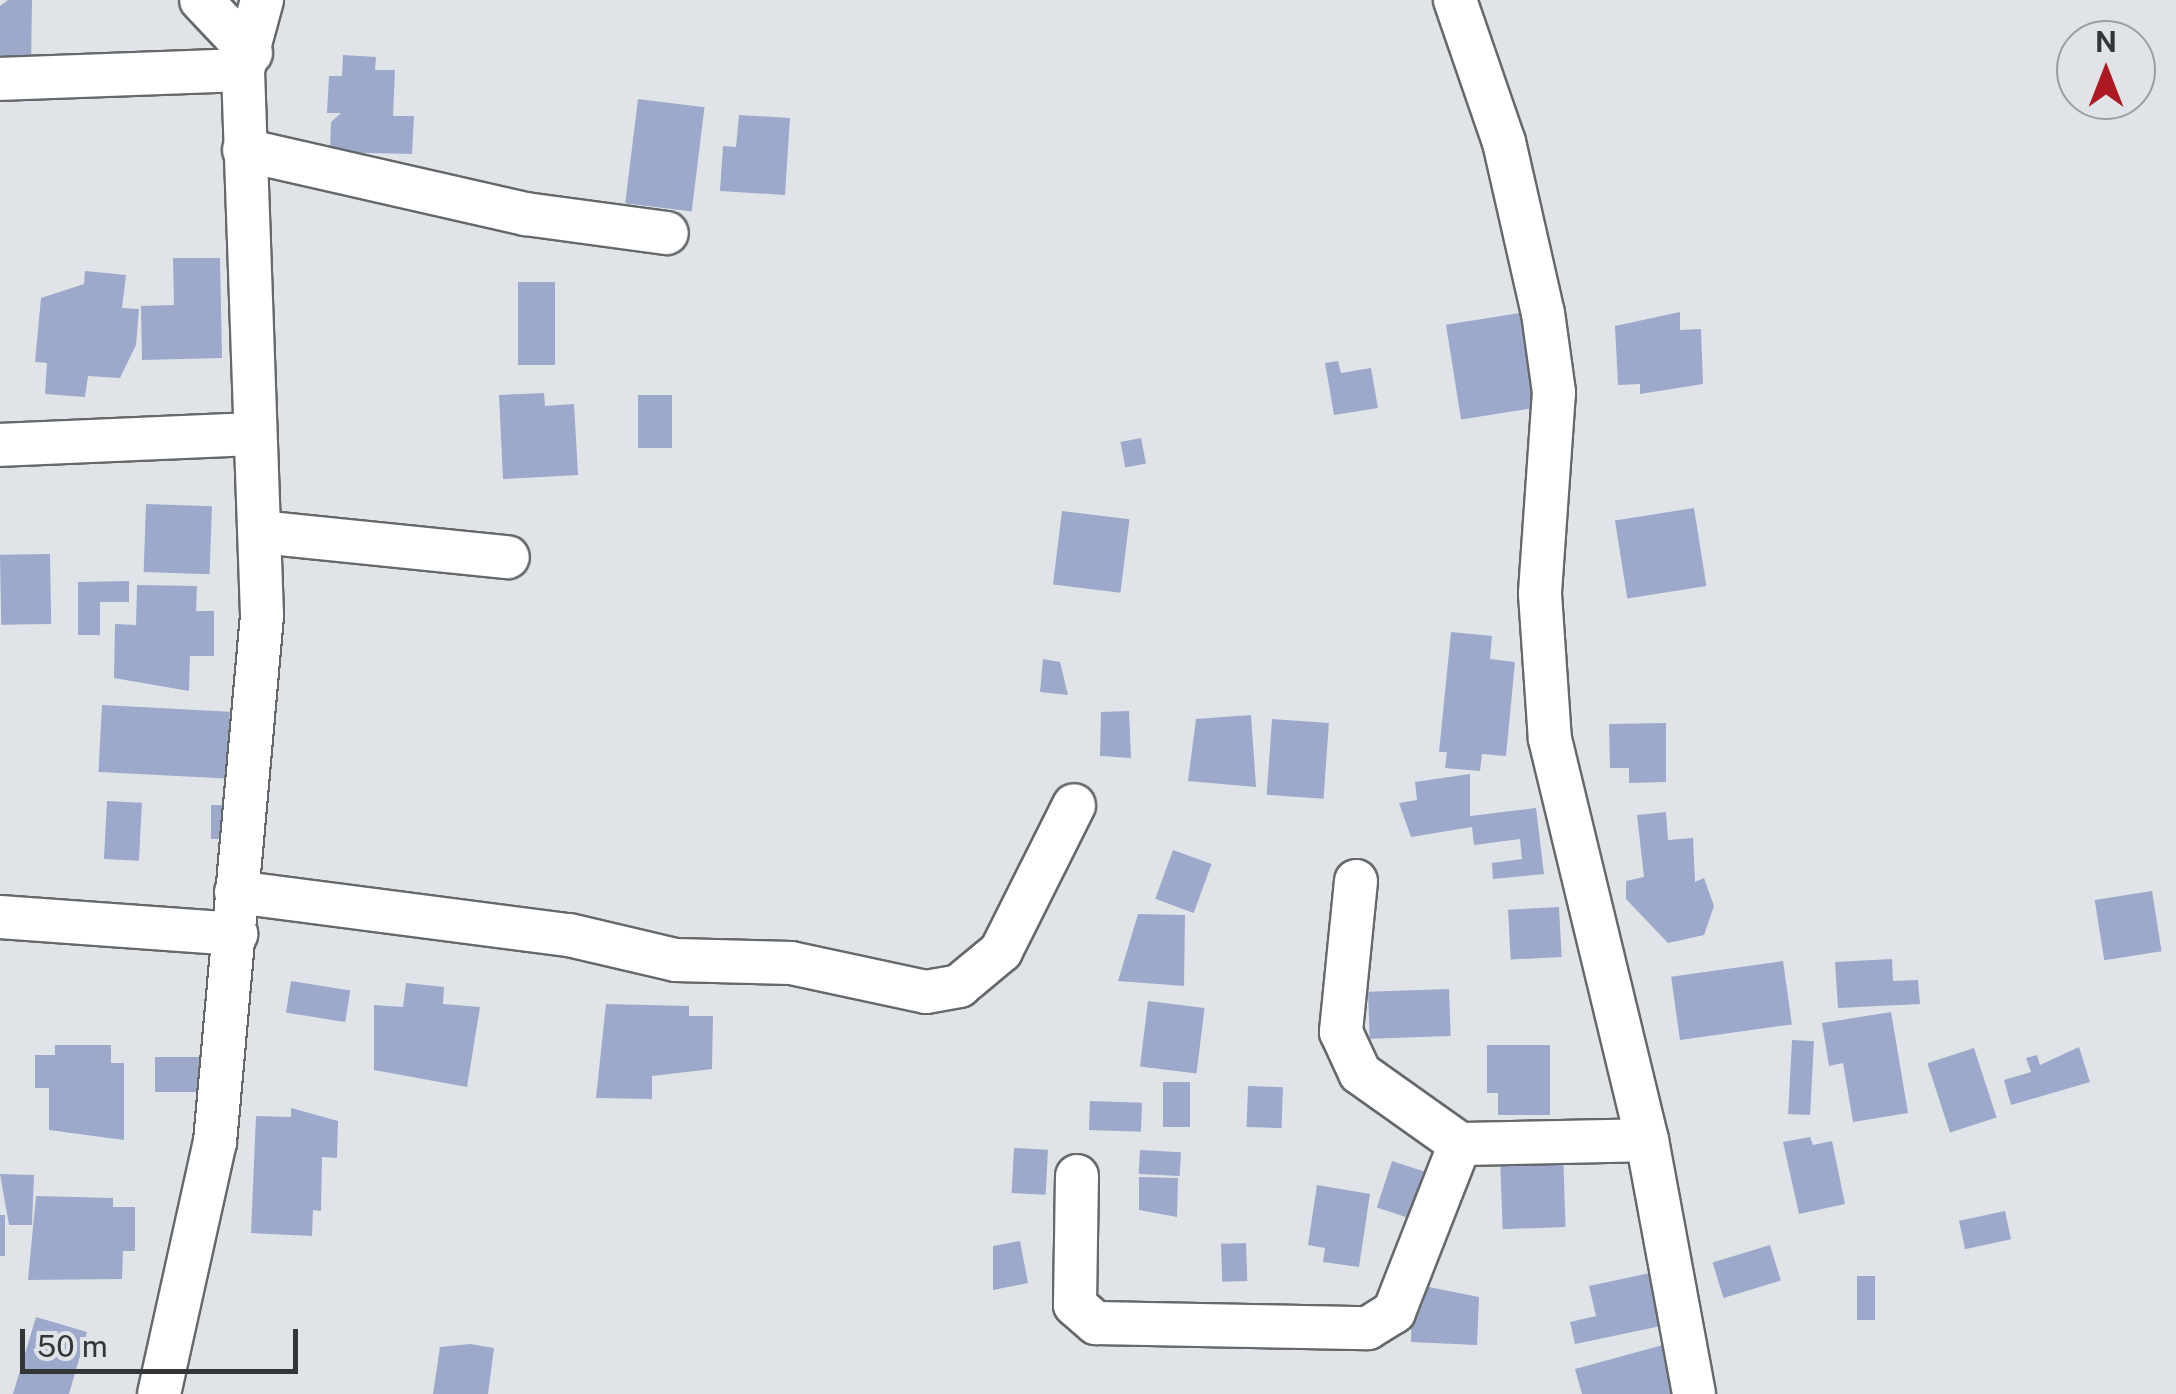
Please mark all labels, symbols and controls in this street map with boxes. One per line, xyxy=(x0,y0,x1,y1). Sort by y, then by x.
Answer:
north arrow xyxy=(2056,20,2156,120)
text: N xyxy=(2095,25,2117,58)
scale bar xyxy=(25,1309,302,1371)
text: 50 m xyxy=(37,1328,108,1364)

